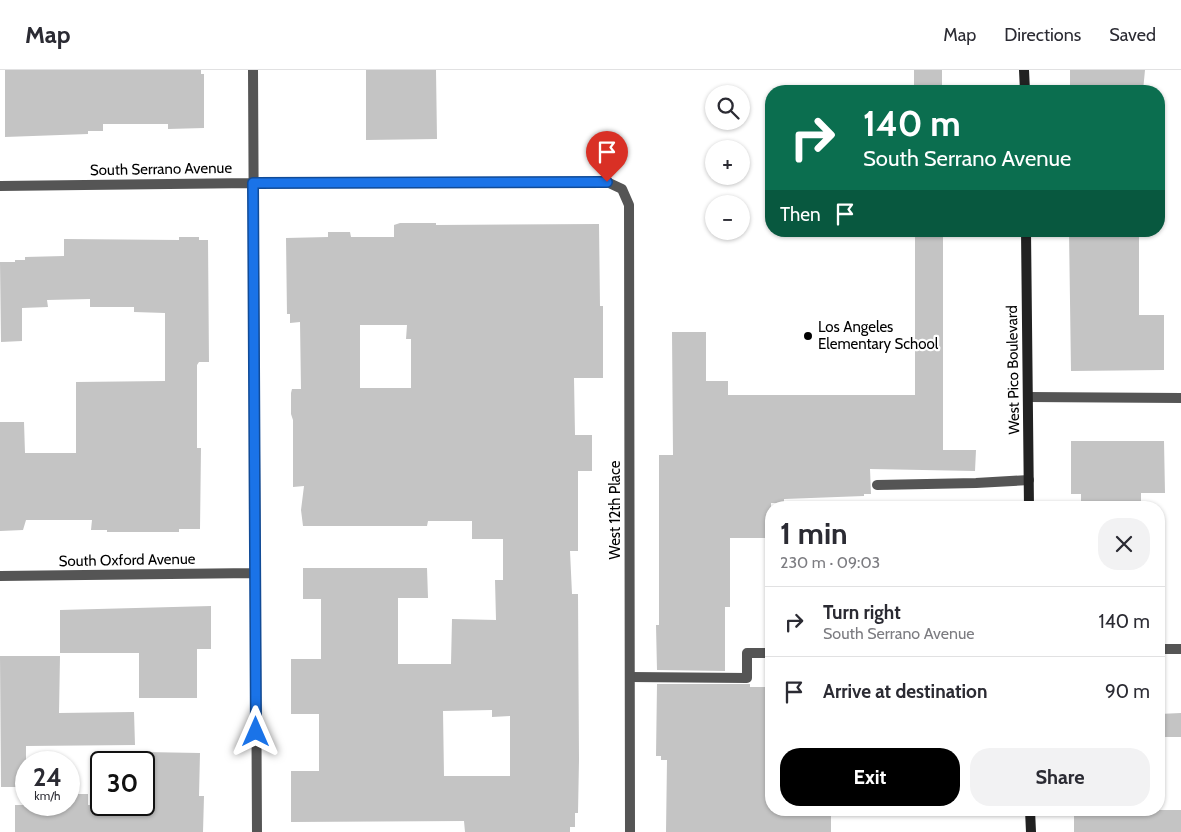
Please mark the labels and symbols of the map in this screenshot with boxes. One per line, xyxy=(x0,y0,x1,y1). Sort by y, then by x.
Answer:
pin xyxy=(586,131,628,182)
street label: South Serrano Avenue xyxy=(90,159,232,179)
street label: West Pico Boulevard xyxy=(1003,305,1023,435)
place label: Los Angeles Elementary School xyxy=(818,318,939,353)
marker: Los Angeles Elementary School xyxy=(802,330,814,342)
street label: West 12th Place xyxy=(606,460,624,559)
street label: South Oxford Avenue xyxy=(58,550,196,570)
position arrow xyxy=(229,705,281,757)
speed limit sign: 30 xyxy=(90,751,155,816)

